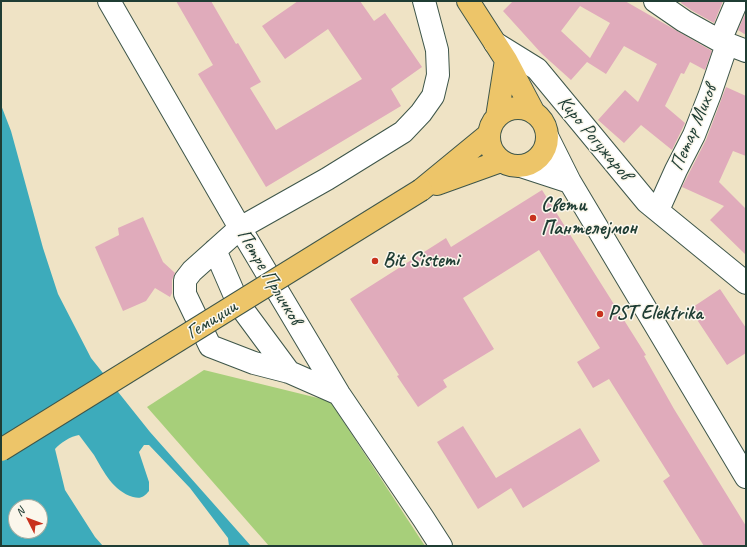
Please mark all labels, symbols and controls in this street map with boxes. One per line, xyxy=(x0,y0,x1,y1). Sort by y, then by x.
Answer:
street label: Петар Михов xyxy=(665,82,723,174)
street label: Киро Рогужаров xyxy=(552,91,636,185)
place label: Свети Пантелејмон xyxy=(541,194,637,241)
marker: Свети Пантелејмон xyxy=(528,213,538,223)
street label: Петре Прличков xyxy=(231,225,307,329)
place label: Bit Sistemi xyxy=(383,249,459,273)
marker: Bit Sistemi xyxy=(370,256,380,266)
street label: Гемиџии xyxy=(182,295,242,345)
place label: PST Elektrika xyxy=(608,302,703,326)
marker: PST Elektrika xyxy=(595,309,605,319)
north arrow xyxy=(8,499,48,539)
text: N xyxy=(12,504,27,519)

